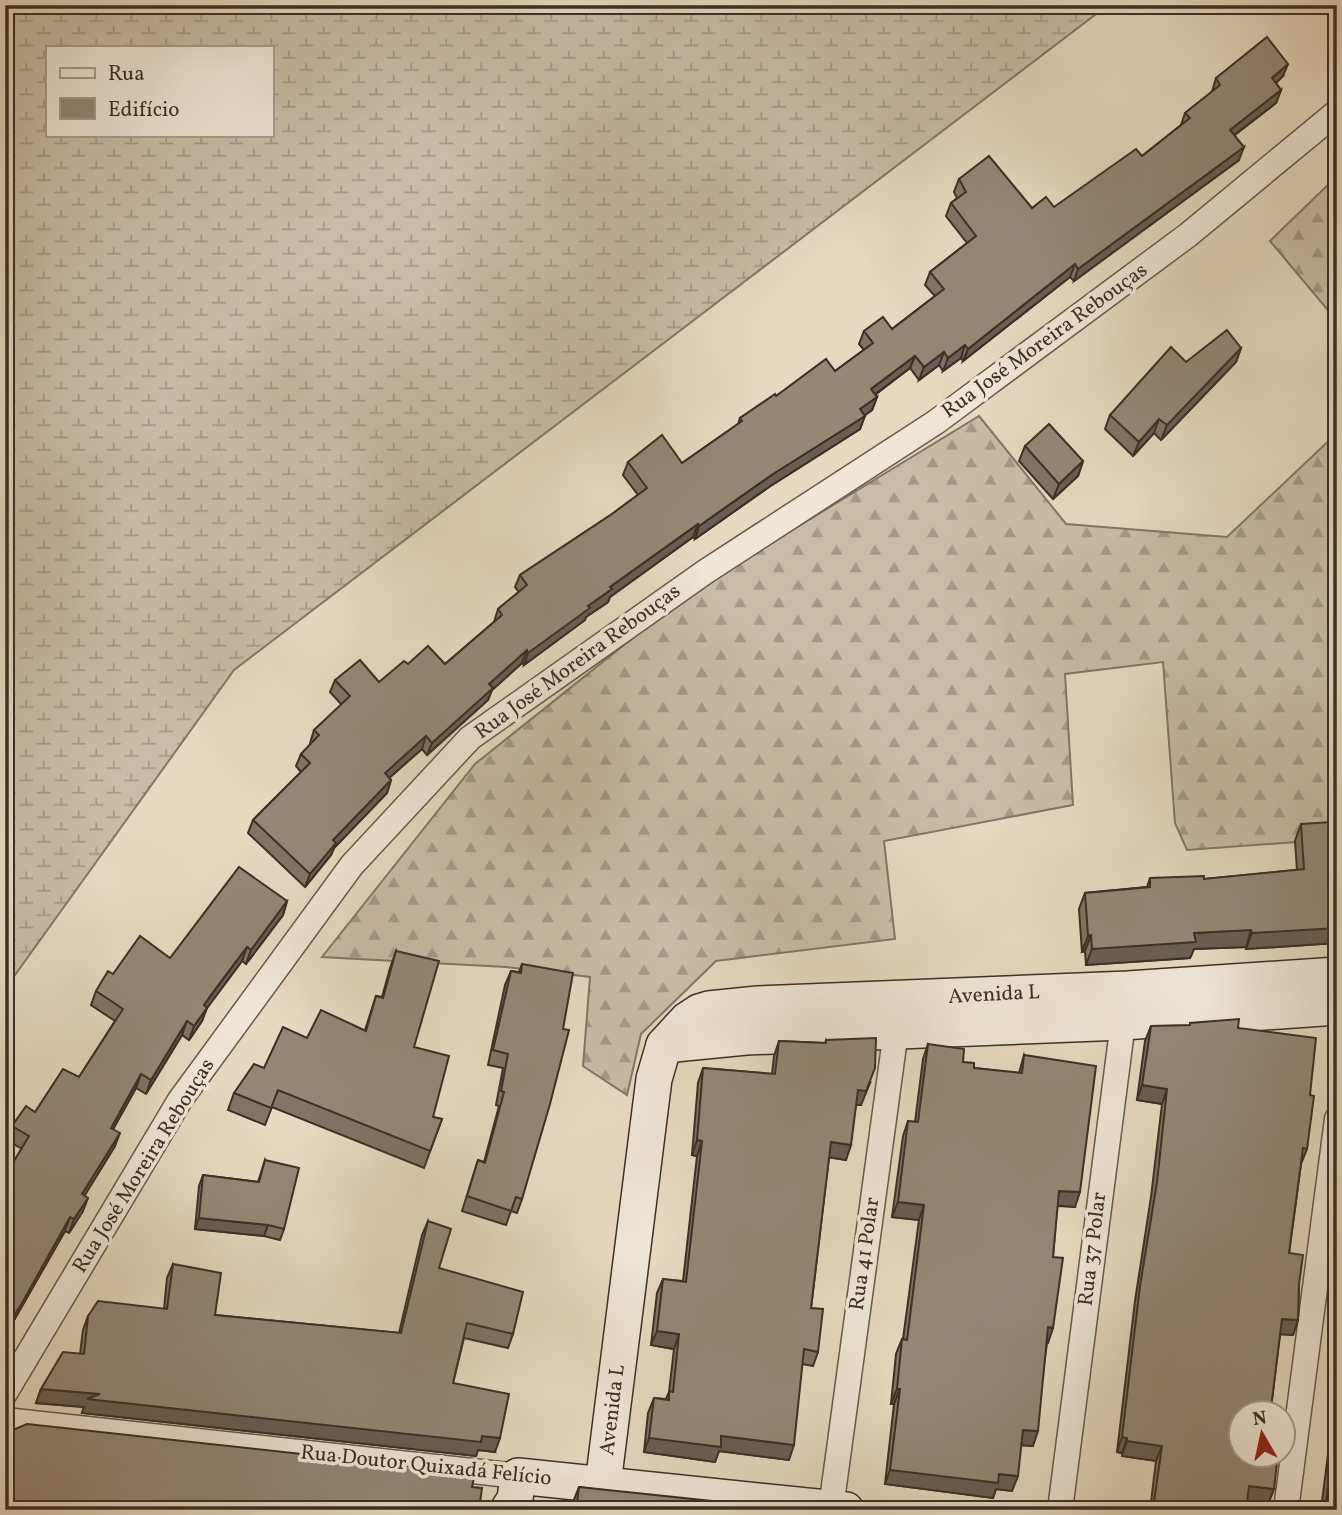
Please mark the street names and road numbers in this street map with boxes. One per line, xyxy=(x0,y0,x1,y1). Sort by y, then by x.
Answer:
street label: Rua José Moreira Rebouças xyxy=(936,256,1154,426)
street label: Rua José Moreira Rebouças xyxy=(469,577,687,747)
street label: Avenida L xyxy=(948,978,1041,1012)
street label: Rua José Moreira Rebouças xyxy=(66,1053,222,1279)
street label: Rua 37 Polar xyxy=(1072,1190,1114,1307)
street label: Rua 41 Polar xyxy=(843,1195,887,1312)
street label: Avenida L xyxy=(593,1363,633,1457)
street label: Rua Doutor Quixadá Felício xyxy=(299,1438,553,1494)

